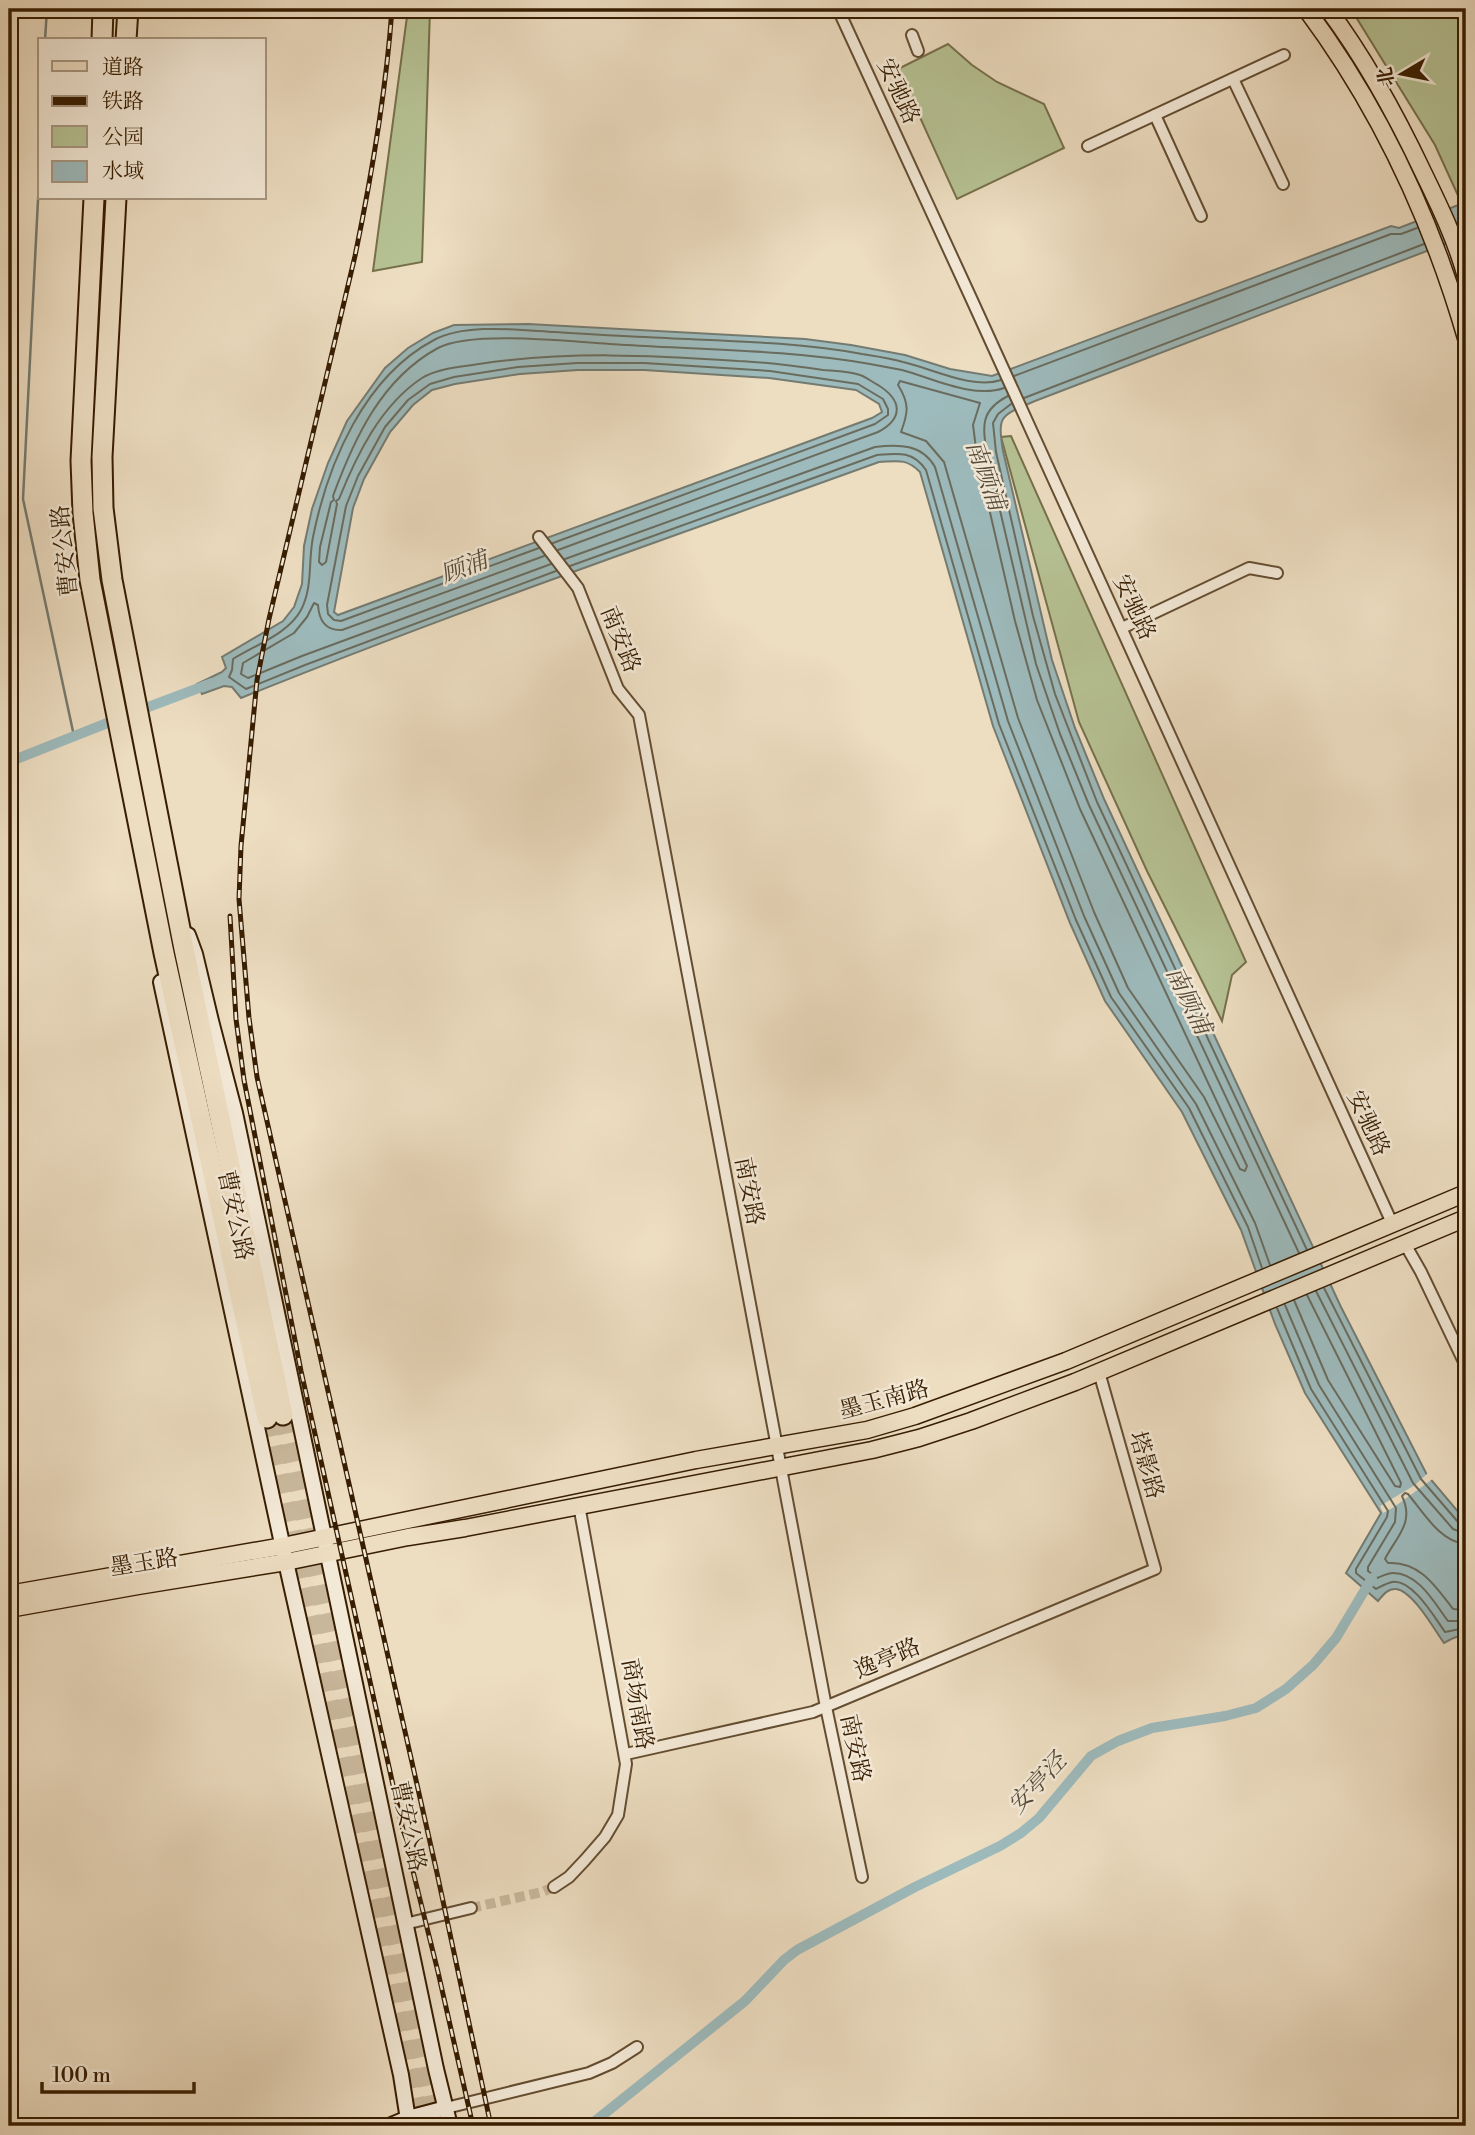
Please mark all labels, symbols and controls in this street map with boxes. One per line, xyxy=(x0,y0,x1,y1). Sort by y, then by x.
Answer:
legend xyxy=(38,38,266,200)
north arrow xyxy=(1366,38,1436,108)
street label: 安驰路 xyxy=(871,54,925,129)
text: 道路 xyxy=(102,55,144,81)
text: 北 xyxy=(1373,65,1400,88)
text: 铁路 xyxy=(102,89,144,115)
text: 公园 xyxy=(102,125,144,151)
text: 水域 xyxy=(102,159,144,185)
water label: 南顾浦 xyxy=(959,436,1013,518)
street label: 曹安公路 xyxy=(46,504,84,598)
water label: 顾浦 xyxy=(437,544,496,591)
street label: 安驰路 xyxy=(1107,570,1161,645)
street label: 南安路 xyxy=(594,602,646,677)
water label: 南顾浦 xyxy=(1159,962,1219,1043)
street label: 安驰路 xyxy=(1341,1086,1395,1161)
street label: 南安路 xyxy=(729,1155,769,1228)
street label: 曹安公路 xyxy=(212,1167,258,1263)
street label: 墨玉南路 xyxy=(836,1375,932,1425)
street label: 塔影路 xyxy=(1123,1428,1169,1502)
street label: 墨玉路 xyxy=(108,1544,180,1582)
street label: 逸亭路 xyxy=(850,1633,925,1685)
street label: 商场南路 xyxy=(615,1656,659,1752)
street label: 南安路 xyxy=(834,1712,876,1785)
water label: 安亭泾 xyxy=(1002,1746,1075,1820)
street label: 曹安公路 xyxy=(385,1778,431,1874)
scale bar xyxy=(42,2051,194,2095)
text: 100 m xyxy=(52,2063,111,2089)

